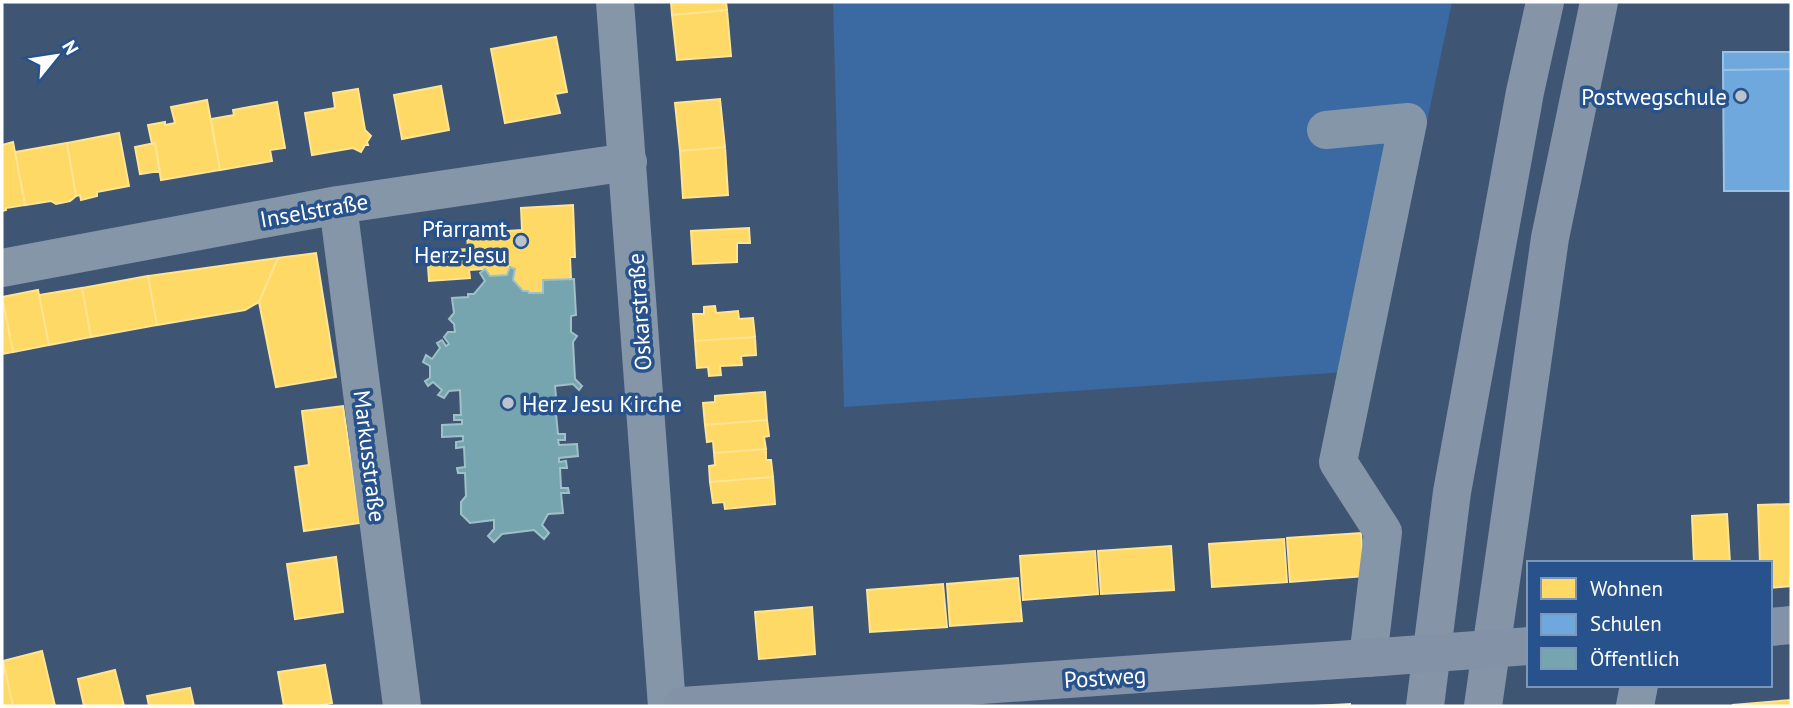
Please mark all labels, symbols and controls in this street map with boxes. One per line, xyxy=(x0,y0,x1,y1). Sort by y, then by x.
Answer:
north arrow xyxy=(21,21,91,91)
text: N xyxy=(57,36,84,59)
place label: Postwegschule xyxy=(1581,82,1727,111)
marker: Postwegschule xyxy=(1733,88,1749,104)
street label: Inselstraße xyxy=(258,186,370,234)
place label: Pfarramt Herz-Jesu xyxy=(414,214,507,269)
marker: Pfarramt Herz-Jesu xyxy=(513,233,529,249)
street label: Oskarstraße xyxy=(620,252,658,372)
street label: Markusstraße xyxy=(348,388,392,524)
place label: Herz Jesu Kirche xyxy=(522,389,682,418)
marker: Herz Jesu Kirche xyxy=(500,395,516,411)
legend xyxy=(1527,561,1772,687)
text: Wohnen xyxy=(1590,575,1663,602)
text: Schulen xyxy=(1590,610,1662,637)
text: Öffentlich xyxy=(1590,645,1680,672)
street label: Postweg xyxy=(1063,660,1147,694)

